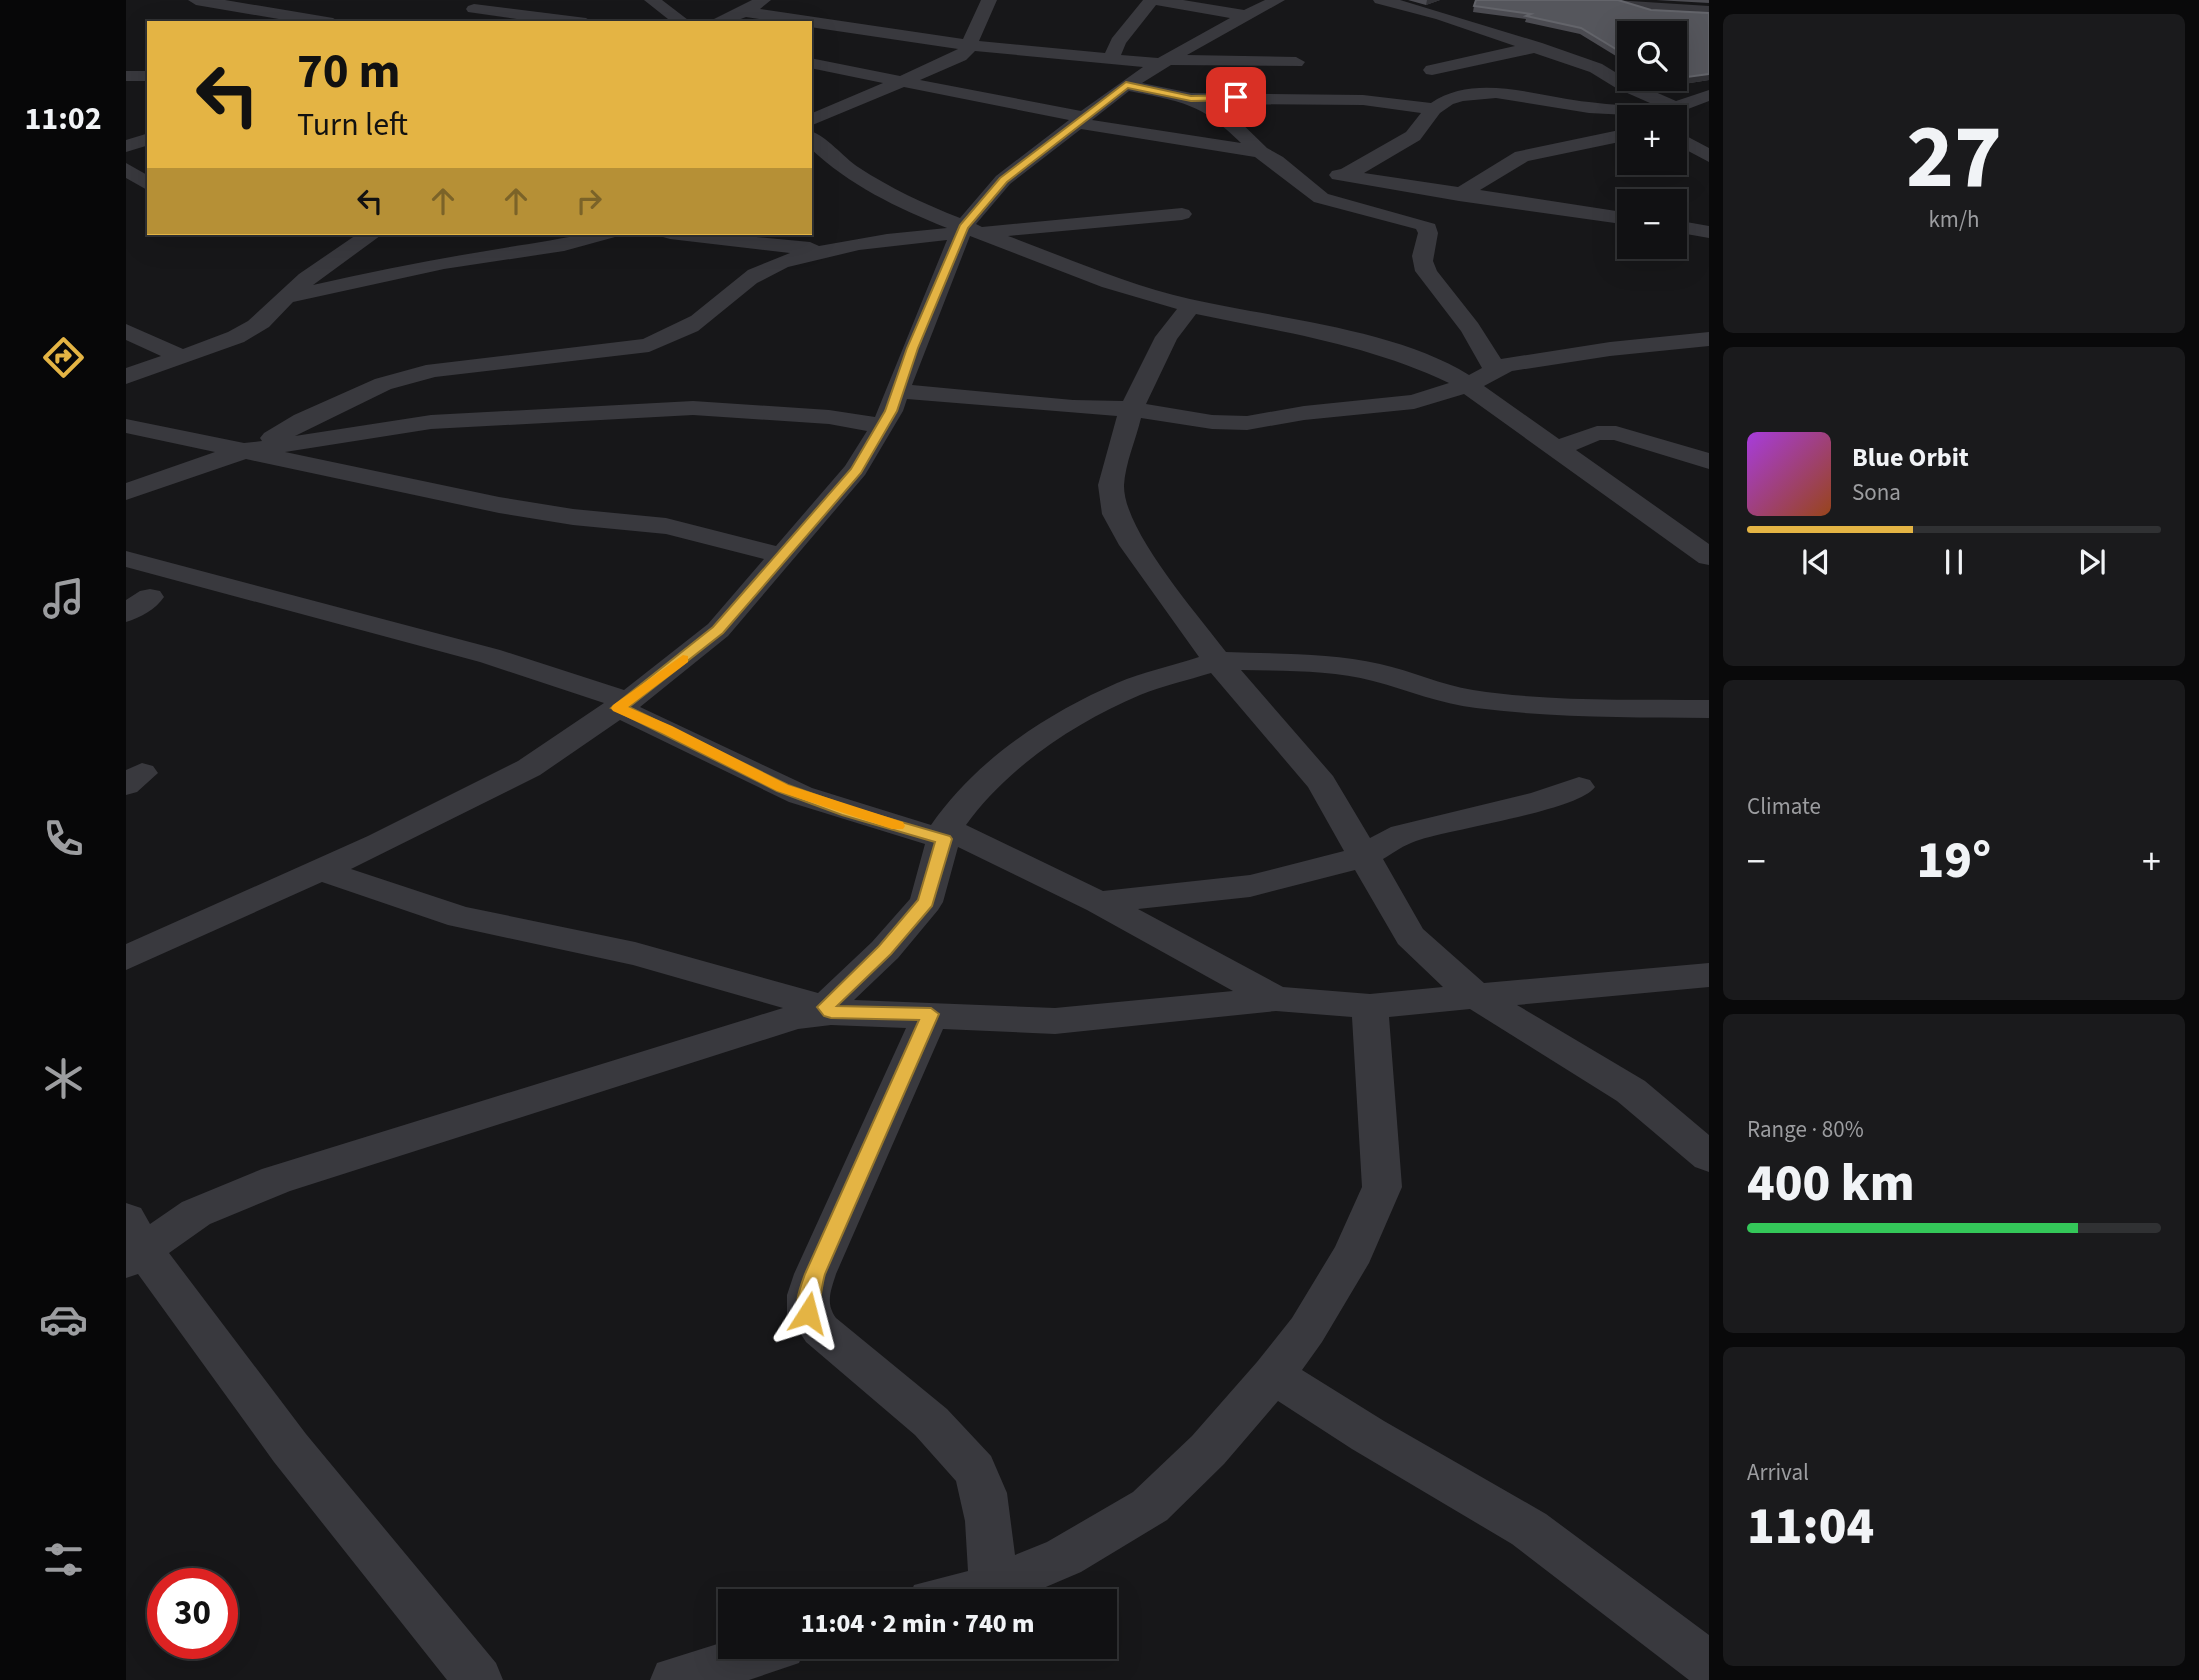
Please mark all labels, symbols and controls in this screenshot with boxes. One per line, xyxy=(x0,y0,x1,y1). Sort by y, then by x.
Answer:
map controls xyxy=(1617,21,1687,259)
button: search xyxy=(1617,21,1687,91)
text: 70 m xyxy=(297,37,401,107)
icon: left xyxy=(182,49,273,140)
pin xyxy=(1206,67,1266,127)
icon: arrive xyxy=(1217,78,1255,116)
text: 27 xyxy=(1906,93,2002,222)
text: 11:02 xyxy=(24,96,102,142)
text: Turn left xyxy=(297,102,408,148)
button: + xyxy=(1617,105,1687,175)
icon: left xyxy=(351,182,389,220)
icon: ahead xyxy=(424,182,462,220)
icon: ahead xyxy=(497,182,535,220)
icon: right xyxy=(570,182,608,220)
button: − xyxy=(1617,189,1687,259)
text: km/h xyxy=(1928,203,1980,236)
icon: directions xyxy=(39,333,88,382)
text: Blue Orbit xyxy=(1852,439,1969,476)
text: Sona xyxy=(1852,476,1901,509)
icon: previous xyxy=(1797,543,1835,581)
icon: pause xyxy=(1935,543,1973,581)
icon: next xyxy=(2073,543,2111,581)
icon: music xyxy=(39,574,88,623)
text: Climate xyxy=(1747,790,1821,823)
icon: phone xyxy=(39,814,88,863)
text: 19° xyxy=(1917,824,1991,898)
text: − xyxy=(1747,835,1766,889)
text: + xyxy=(2142,835,2161,889)
icon: climate xyxy=(39,1054,88,1103)
text: Range · 80% xyxy=(1747,1113,1864,1146)
text: 400 km xyxy=(1747,1147,1915,1221)
position arrow xyxy=(771,1276,845,1350)
icon: car xyxy=(39,1295,88,1344)
text: Arrival xyxy=(1747,1456,1809,1489)
text: 11:04 xyxy=(1747,1490,1874,1564)
icon: filters xyxy=(39,1535,88,1584)
speed limit sign: 30 xyxy=(147,1568,238,1659)
text: 11:04 · 2 min · 740 m xyxy=(801,1605,1034,1642)

